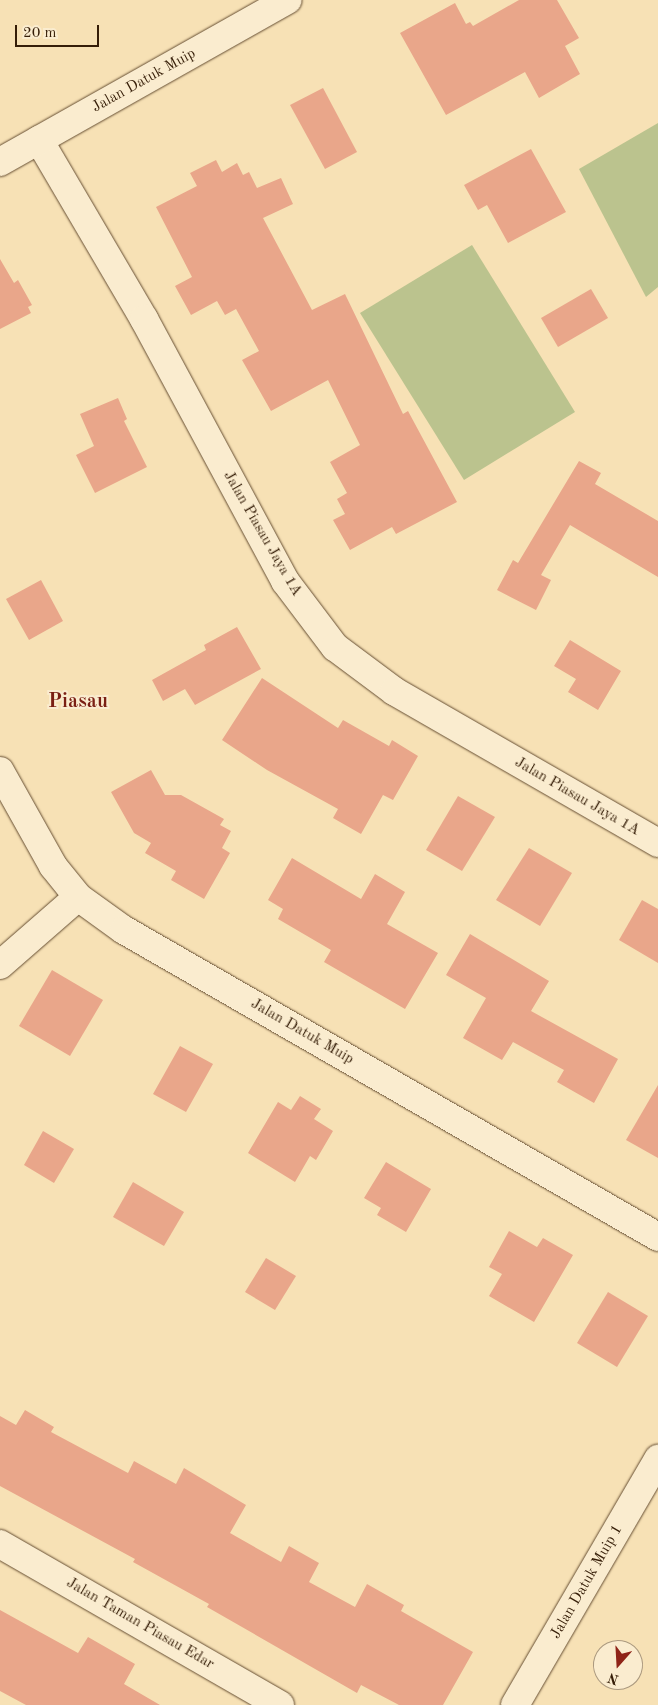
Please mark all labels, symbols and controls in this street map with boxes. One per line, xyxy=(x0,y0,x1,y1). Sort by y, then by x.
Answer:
scale bar xyxy=(18,15,101,47)
text: 20 m xyxy=(23,26,57,41)
street label: Jalan Datuk Muip xyxy=(89,45,199,117)
street label: Jalan Piasau Jaya 1A xyxy=(219,468,305,600)
district label: Piasau xyxy=(48,690,108,714)
street label: Jalan Piasau Jaya 1A xyxy=(511,754,643,840)
street label: Jalan Datuk Muip xyxy=(247,995,357,1069)
street label: Jalan Datuk Muip 1 xyxy=(547,1522,627,1642)
street label: Jalan Taman Piasau Edar xyxy=(63,1574,217,1674)
north arrow xyxy=(593,1640,643,1690)
text: N xyxy=(606,1670,621,1687)

